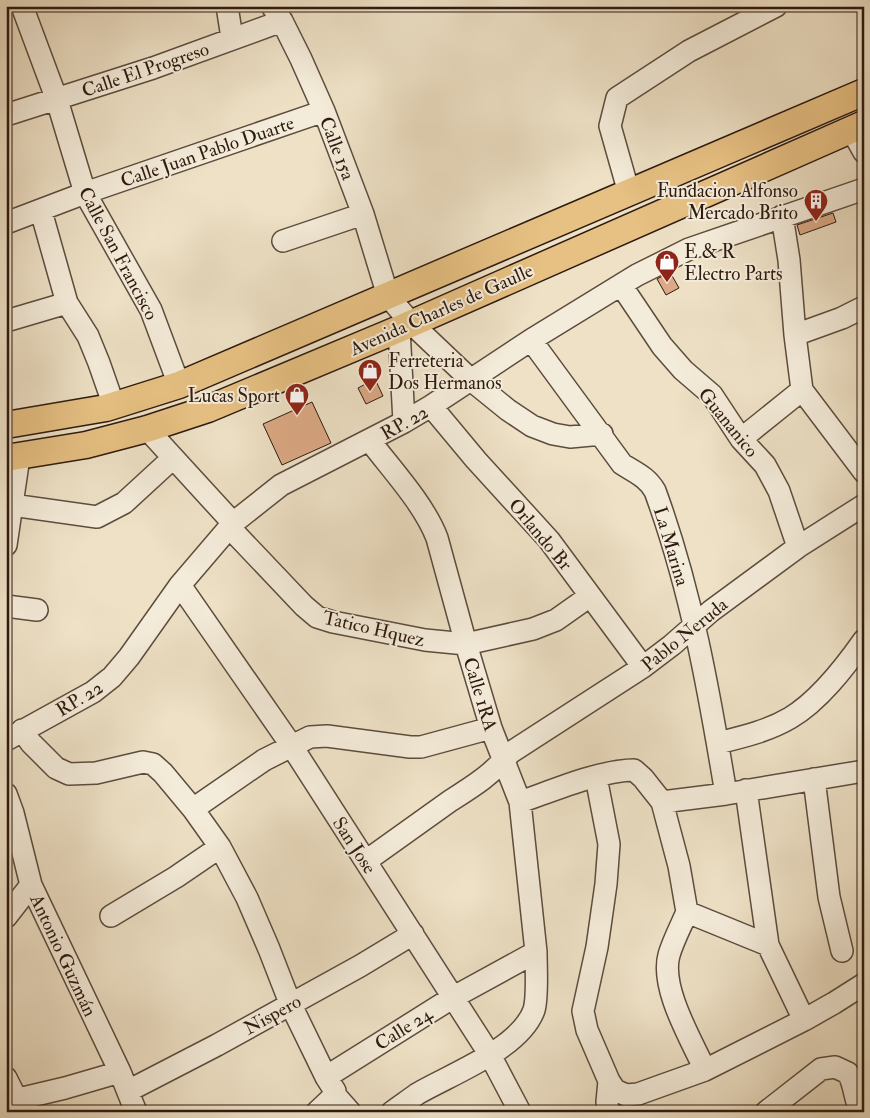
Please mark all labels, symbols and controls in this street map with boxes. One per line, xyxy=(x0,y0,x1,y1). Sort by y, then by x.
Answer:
street label: Calle El Progreso xyxy=(79,37,212,103)
street label: Calle Juan Pablo Duarte xyxy=(117,111,297,193)
street label: Calle 15a xyxy=(314,113,360,184)
place label: Fundacion Alfonso Mercado Brito xyxy=(657,179,798,225)
street label: Calle San Francisco xyxy=(73,183,163,324)
building icon: Fundacion Alfonso Mercado Brito xyxy=(803,188,829,222)
place label: E & R Electro Parts xyxy=(684,240,783,286)
shop icon: E & R Electro Parts xyxy=(654,249,680,283)
street label: Avenida Charles de Gaulle xyxy=(345,259,537,362)
place label: Ferreteria Dos Hermanos xyxy=(388,349,501,395)
shop icon: Ferreteria Dos Hermanos xyxy=(357,358,383,392)
shop icon: Lucas Sport xyxy=(284,382,310,416)
street label: Guananico xyxy=(693,383,764,462)
place label: Lucas Sport xyxy=(188,384,280,409)
street label: RP. 22 xyxy=(377,400,432,446)
street label: Orlando Br xyxy=(503,494,577,576)
street label: La Marina xyxy=(648,504,694,589)
street label: Pablo Neruda xyxy=(637,593,733,677)
street label: Tatico Hquez xyxy=(320,606,427,652)
street label: Calle 1RA xyxy=(458,655,503,734)
street label: RP. 22 xyxy=(52,676,107,722)
street label: San Jose xyxy=(327,813,381,879)
street label: Antonio Guzmán xyxy=(24,890,102,1021)
street label: Nispero xyxy=(239,989,306,1041)
street label: Calle 24 xyxy=(370,1002,437,1056)

